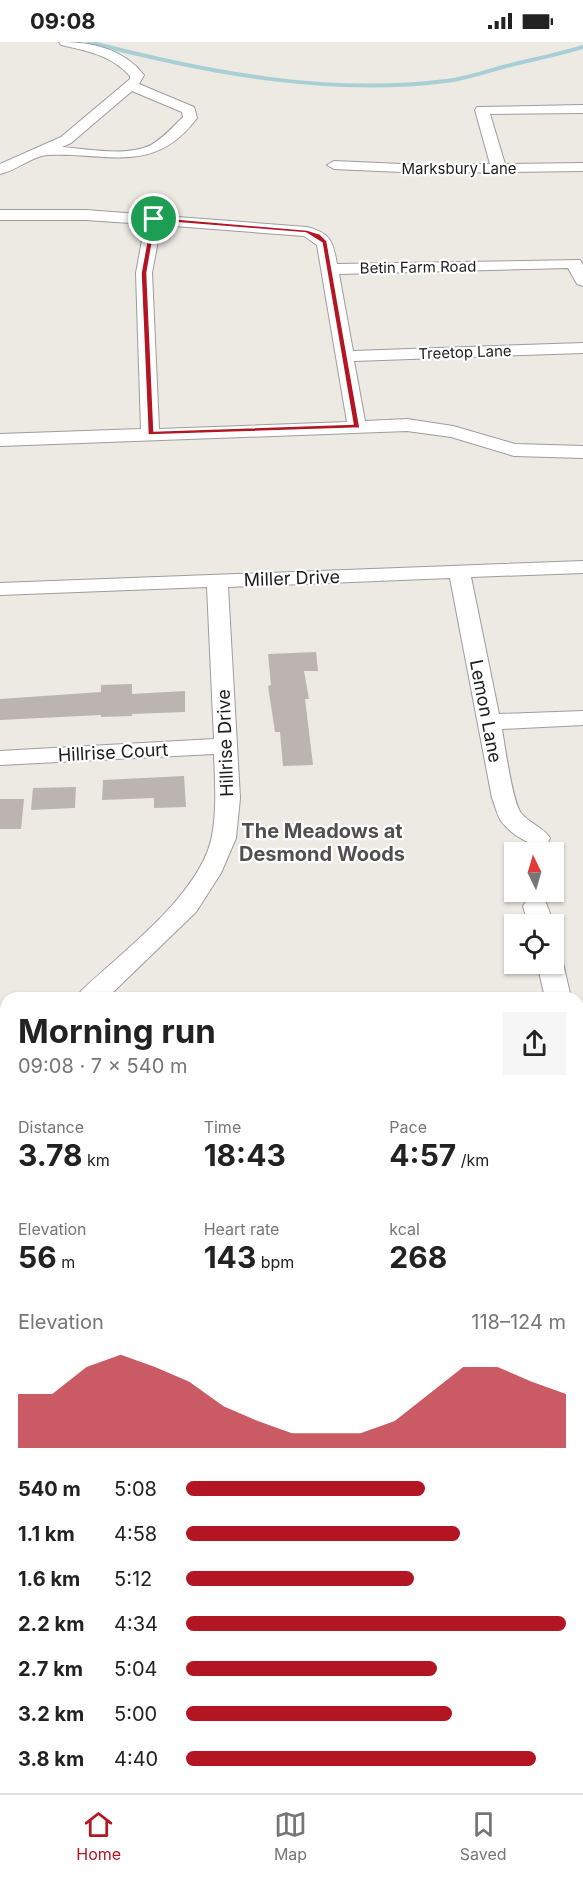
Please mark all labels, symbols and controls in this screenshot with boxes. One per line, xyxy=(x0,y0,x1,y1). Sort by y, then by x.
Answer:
text: 09:08 xyxy=(30,8,96,34)
street label: Marksbury Lane xyxy=(401,159,517,178)
pin xyxy=(128,193,179,244)
icon: arrive xyxy=(137,202,170,235)
street label: Betin Farm Road xyxy=(360,256,476,278)
street label: Treetop Lane xyxy=(418,341,512,363)
street label: Miller Drive xyxy=(243,566,341,590)
street label: Lemon Lane xyxy=(466,658,506,764)
street label: Hillrise Drive xyxy=(213,689,237,797)
street label: Hillrise Court xyxy=(57,739,169,765)
district label: The Meadows at Desmond Woods xyxy=(239,819,405,866)
north arrow xyxy=(504,842,564,902)
map controls xyxy=(504,842,564,974)
button: locate xyxy=(504,914,564,974)
text: Morning run xyxy=(18,1011,216,1051)
button: share xyxy=(503,1012,566,1075)
text: 09:08 · 7 × 540 m xyxy=(18,1054,187,1078)
text: Distance xyxy=(18,1117,84,1137)
text: Time xyxy=(204,1117,241,1137)
text: Pace xyxy=(389,1117,427,1137)
text: 3.78 xyxy=(18,1137,83,1173)
text: 18:43 xyxy=(204,1137,286,1173)
text: 4:57 xyxy=(389,1137,456,1173)
text: km xyxy=(83,1150,110,1170)
text: /km xyxy=(456,1150,489,1170)
text: Elevation xyxy=(18,1219,87,1239)
text: Heart rate xyxy=(204,1219,279,1239)
text: kcal xyxy=(389,1219,420,1239)
text: 56 xyxy=(18,1239,57,1275)
text: 143 xyxy=(204,1239,256,1275)
text: 268 xyxy=(389,1239,447,1275)
text: m xyxy=(57,1252,75,1272)
text: bpm xyxy=(256,1252,294,1272)
text: Elevation xyxy=(18,1310,104,1334)
text: 118–124 m xyxy=(471,1310,566,1334)
text: 540 m xyxy=(18,1477,81,1501)
text: 5:08 xyxy=(114,1477,157,1501)
text: 1.1 km xyxy=(18,1522,75,1546)
text: 4:58 xyxy=(114,1522,157,1546)
text: 1.6 km xyxy=(18,1567,80,1591)
text: 5:12 xyxy=(114,1567,152,1591)
text: 2.2 km xyxy=(18,1612,84,1636)
text: 4:34 xyxy=(114,1612,158,1636)
text: 2.7 km xyxy=(18,1657,83,1681)
text: 5:04 xyxy=(114,1657,157,1681)
text: 3.2 km xyxy=(18,1702,84,1726)
text: 5:00 xyxy=(114,1702,157,1726)
text: 3.8 km xyxy=(18,1747,84,1771)
text: 4:40 xyxy=(114,1747,158,1771)
tab: Home xyxy=(76,1808,121,1864)
tab: Map xyxy=(274,1808,307,1864)
tab: Saved xyxy=(460,1808,507,1864)

